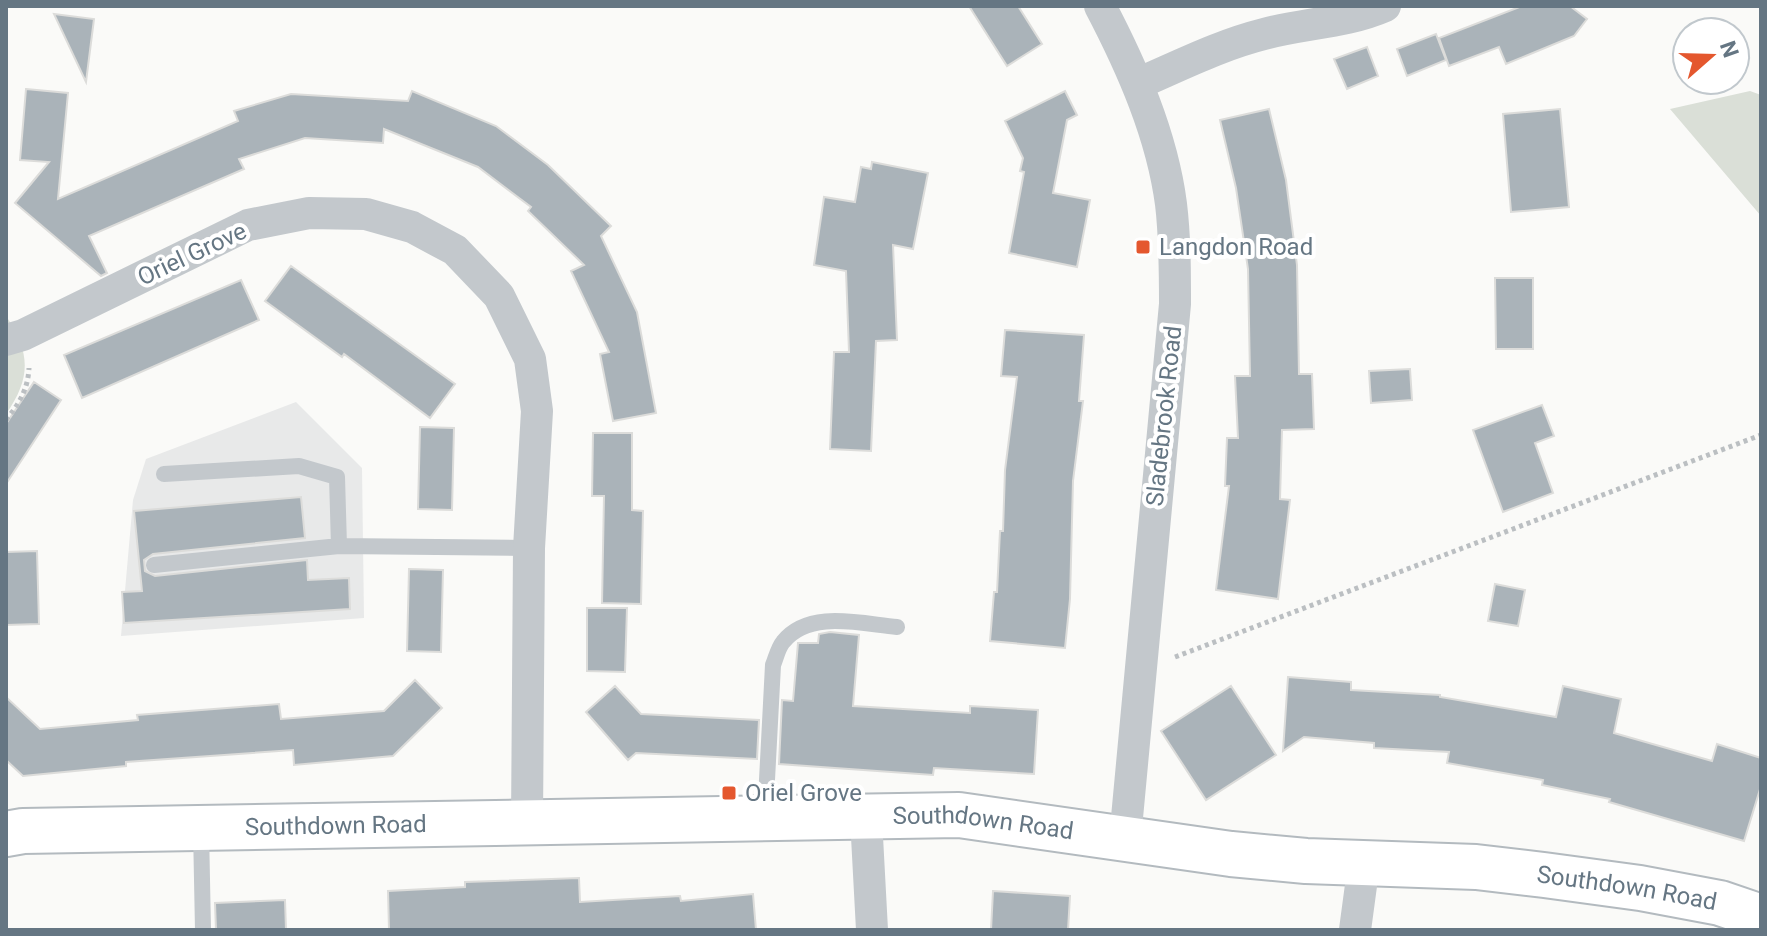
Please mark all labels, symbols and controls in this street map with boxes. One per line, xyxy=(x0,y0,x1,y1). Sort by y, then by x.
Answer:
north arrow xyxy=(1671,16,1751,96)
text: N xyxy=(1715,38,1744,61)
street label: Oriel Grove xyxy=(133,217,251,291)
place label: Langdon Road xyxy=(1159,233,1313,261)
marker: Langdon Road xyxy=(1134,238,1152,256)
street label: Sladebrook Road xyxy=(1141,324,1187,508)
place label: Oriel Grove xyxy=(745,779,862,807)
marker: Oriel Grove xyxy=(720,784,738,802)
street label: Southdown Road xyxy=(892,801,1075,845)
street label: Southdown Road xyxy=(245,810,427,841)
street label: Southdown Road xyxy=(1535,860,1719,916)

